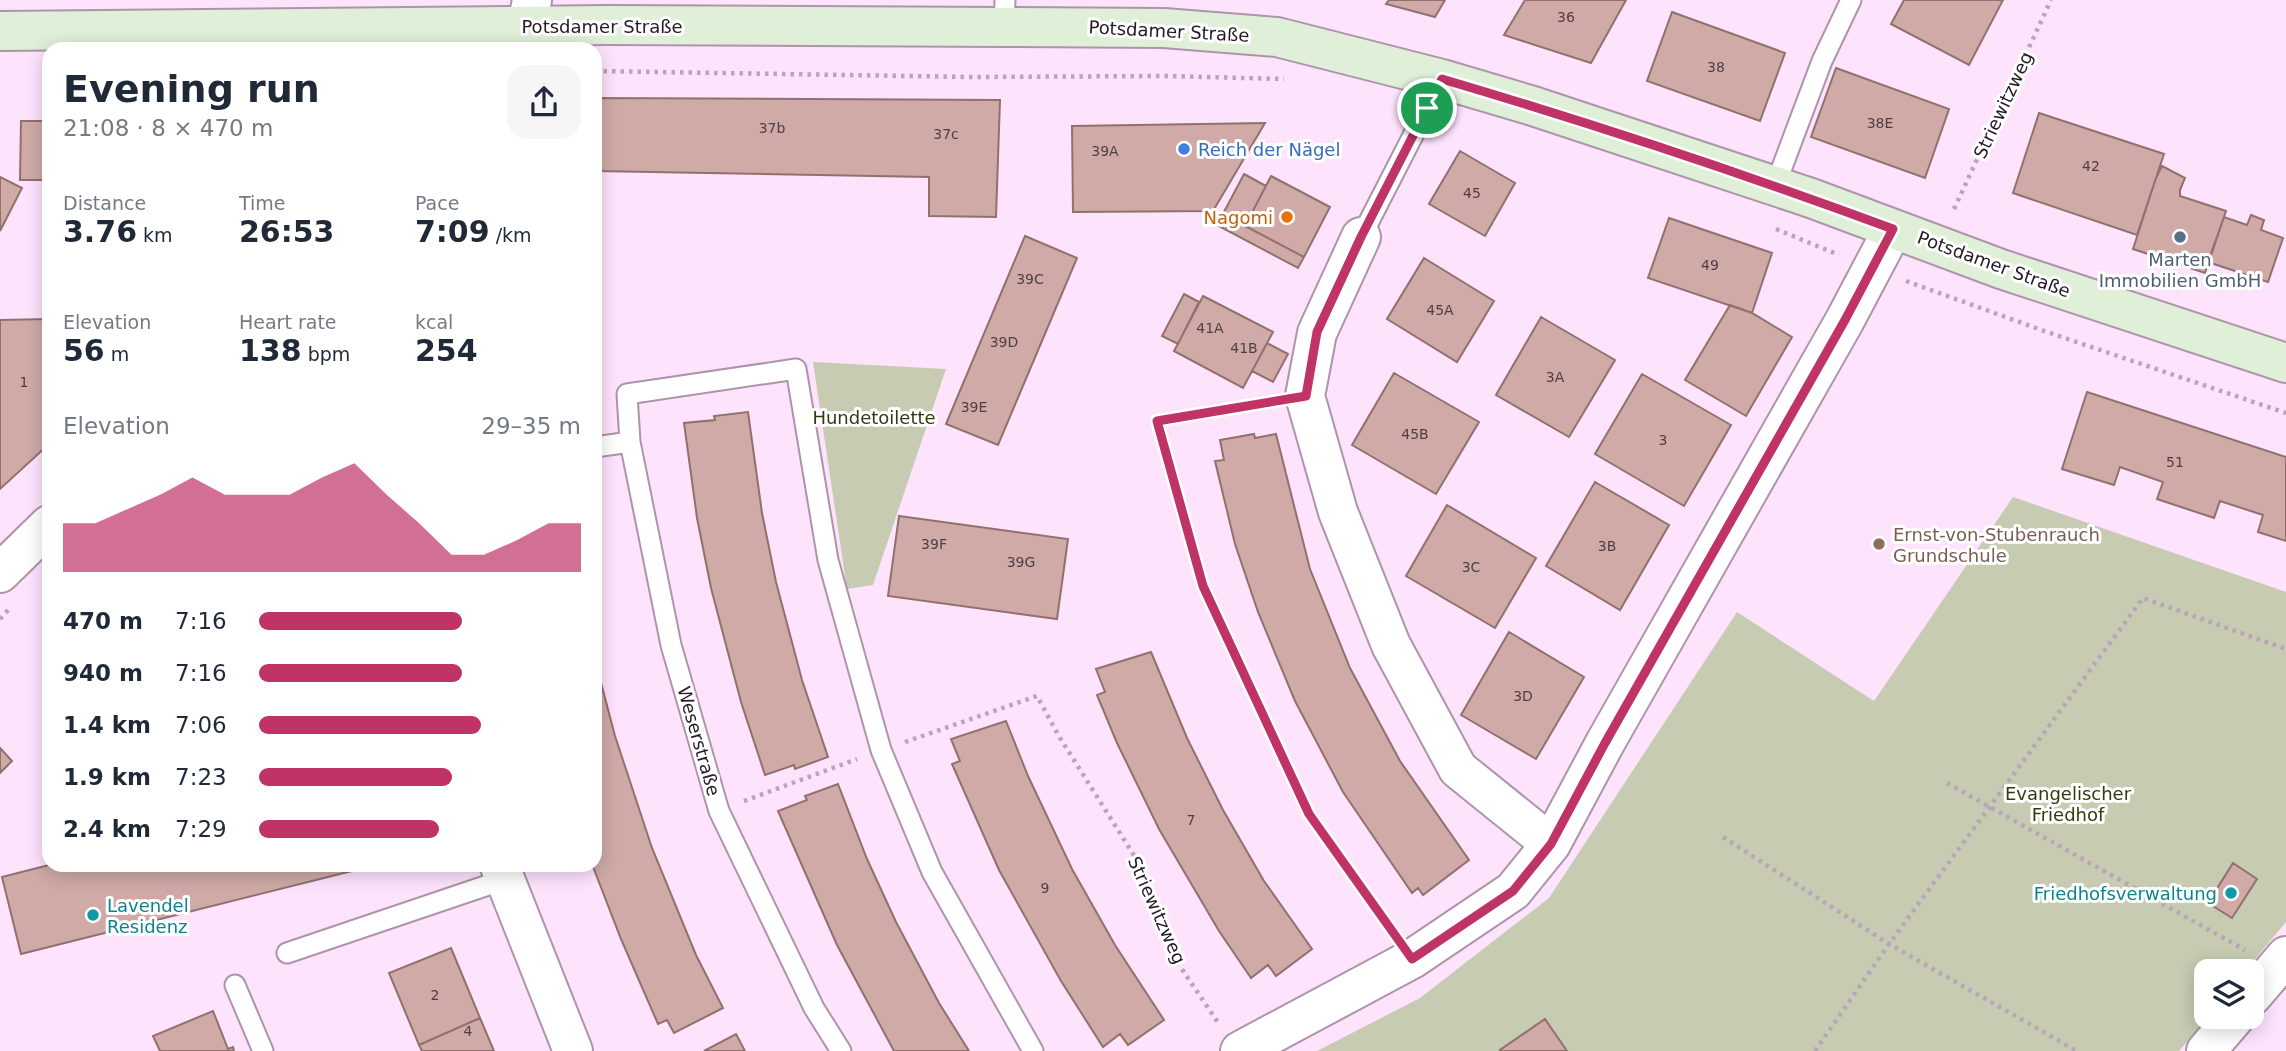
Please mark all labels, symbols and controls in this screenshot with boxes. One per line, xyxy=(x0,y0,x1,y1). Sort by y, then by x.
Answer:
house number: 36 xyxy=(1557,9,1575,25)
street label: Potsdamer Straße xyxy=(521,16,683,37)
street label: Potsdamer Straße xyxy=(1088,16,1250,46)
street label: Striewitzweg xyxy=(1969,48,2037,162)
house number: 38 xyxy=(1707,59,1725,75)
button: share xyxy=(507,65,581,139)
text: Evening run xyxy=(63,67,320,111)
pin xyxy=(1397,78,1457,138)
icon: arrive xyxy=(1408,89,1446,127)
text: 21:08 · 8 × 470 m xyxy=(63,115,273,141)
house number: 38E xyxy=(1867,115,1893,131)
house number: 37b xyxy=(759,120,785,136)
house number: 37c xyxy=(933,126,959,142)
place label: Reich der Nägel xyxy=(1198,139,1340,160)
marker: Reich der Nägel xyxy=(1176,141,1192,157)
house number: 39A xyxy=(1091,143,1119,159)
house number: 42 xyxy=(2082,158,2100,174)
house number: 45 xyxy=(1463,185,1481,201)
text: Distance xyxy=(63,192,146,214)
text: Time xyxy=(239,192,286,214)
text: Pace xyxy=(415,192,459,214)
place label: Nagomi xyxy=(1204,207,1273,228)
marker: Nagomi xyxy=(1279,209,1295,225)
text: 3.76 xyxy=(63,214,137,249)
text: 26:53 xyxy=(239,214,335,249)
text: 7:09 xyxy=(415,214,490,249)
text: km xyxy=(137,224,173,246)
text: /km xyxy=(490,224,532,246)
street label: Potsdamer Straße xyxy=(1915,227,2073,301)
marker: Marten Immobilien GmbH xyxy=(2172,229,2188,245)
place label: Marten Immobilien GmbH xyxy=(2099,249,2261,291)
house number: 49 xyxy=(1701,257,1719,273)
house number: 39C xyxy=(1016,271,1044,287)
house number: 45A xyxy=(1426,302,1454,318)
text: Elevation xyxy=(63,311,151,333)
text: Heart rate xyxy=(239,311,337,333)
text: kcal xyxy=(415,311,453,333)
house number: 41A xyxy=(1196,320,1224,336)
text: 56 xyxy=(63,333,105,368)
text: 138 xyxy=(239,333,302,368)
text: 254 xyxy=(415,333,478,368)
house number: 39D xyxy=(990,334,1018,350)
house number: 41B xyxy=(1230,340,1258,356)
text: m xyxy=(105,343,129,365)
text: bpm xyxy=(302,343,350,365)
house number: 3A xyxy=(1546,369,1565,385)
house number: 1 xyxy=(20,374,28,390)
house number: 39E xyxy=(961,399,987,415)
park label: Hundetoilette xyxy=(812,407,936,428)
text: Elevation xyxy=(63,413,170,439)
text: 29–35 m xyxy=(481,413,581,439)
house number: 45B xyxy=(1401,426,1429,442)
house number: 3 xyxy=(1659,432,1667,448)
house number: 51 xyxy=(2166,454,2184,470)
place label: Ernst-von-Stubenrauch Grundschule xyxy=(1893,524,2100,566)
house number: 39F xyxy=(921,536,947,552)
marker: Ernst-von-Stubenrauch Grundschule xyxy=(1871,536,1887,552)
house number: 3B xyxy=(1598,538,1616,554)
house number: 39G xyxy=(1007,554,1035,570)
house number: 3C xyxy=(1462,559,1481,575)
text: 470 m xyxy=(63,608,143,634)
text: 7:16 xyxy=(175,608,227,634)
text: 940 m xyxy=(63,660,143,686)
text: 7:16 xyxy=(175,660,227,686)
street label: Weserstraße xyxy=(673,684,725,798)
house number: 3D xyxy=(1513,688,1533,704)
text: 1.4 km xyxy=(63,712,151,738)
text: 7:06 xyxy=(175,712,227,738)
text: 1.9 km xyxy=(63,764,151,790)
text: 7:23 xyxy=(175,764,227,790)
park label: Evangelischer Friedhof xyxy=(2005,783,2132,825)
house number: 7 xyxy=(1187,812,1195,828)
text: 2.4 km xyxy=(63,816,151,842)
text: 7:29 xyxy=(175,816,227,842)
street label: Striewitzweg xyxy=(1124,853,1190,967)
house number: 9 xyxy=(1041,880,1049,896)
place label: Friedhofsverwaltung xyxy=(2034,883,2217,904)
marker: Friedhofsverwaltung xyxy=(2223,885,2239,901)
place label: Lavendel Residenz xyxy=(107,895,189,937)
marker: Lavendel Residenz xyxy=(85,907,101,923)
map controls xyxy=(2194,959,2264,1029)
button: layers xyxy=(2194,959,2264,1029)
house number: 2 xyxy=(431,987,439,1003)
house number: 4 xyxy=(464,1023,473,1039)

